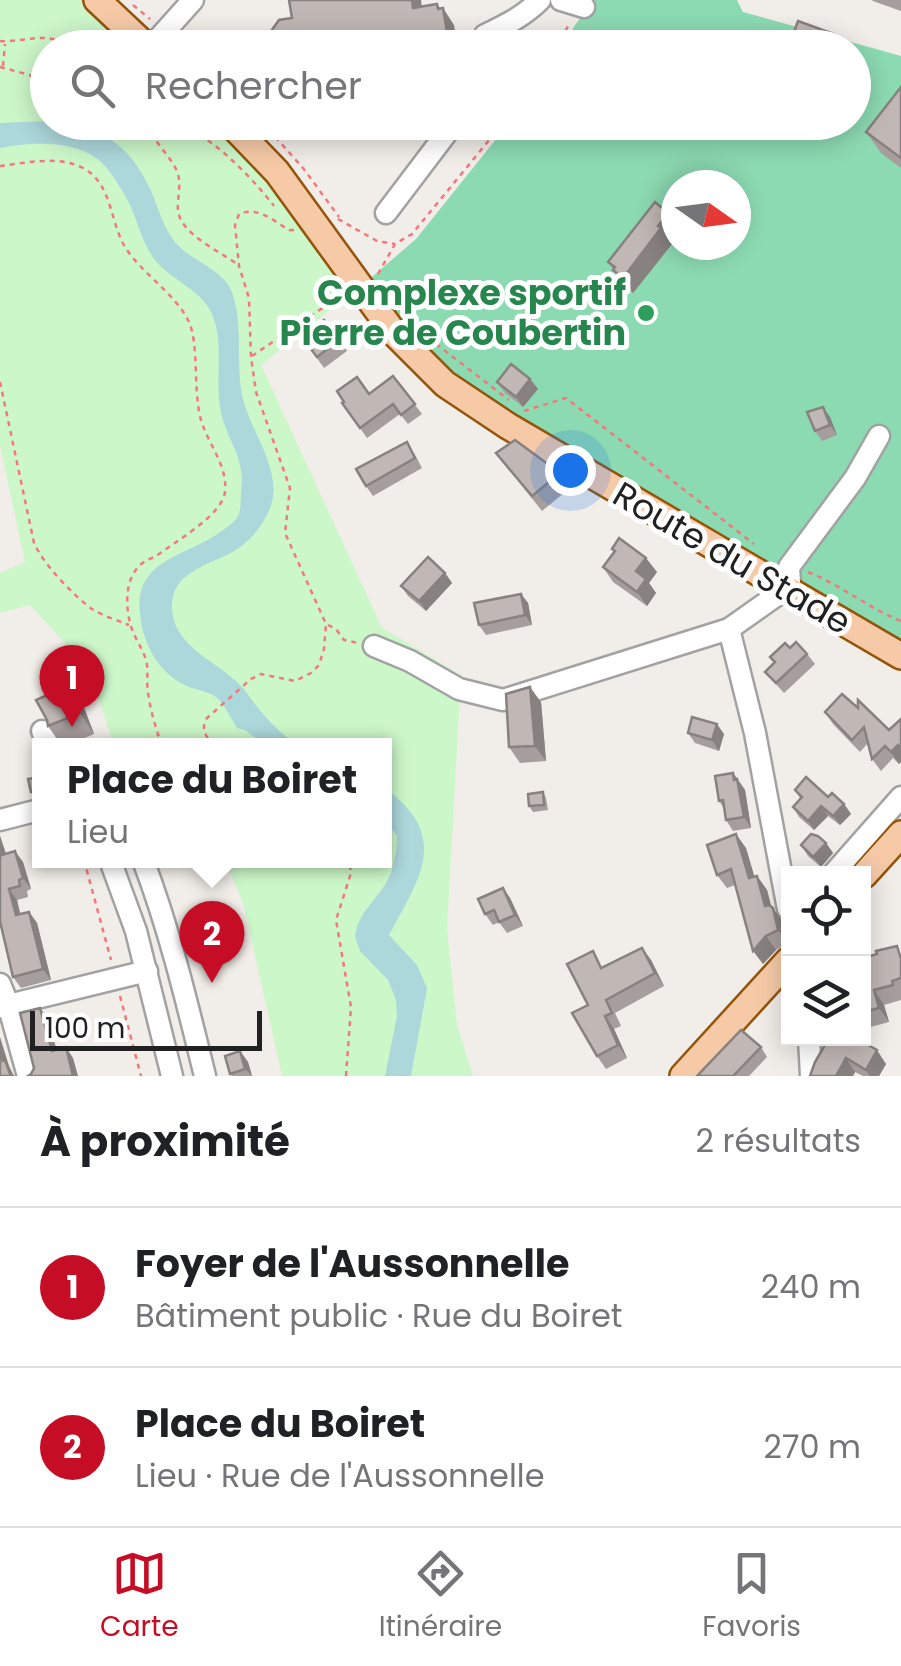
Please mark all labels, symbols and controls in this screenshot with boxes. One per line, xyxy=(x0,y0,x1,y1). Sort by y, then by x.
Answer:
search box xyxy=(30,30,871,140)
icon: search xyxy=(65,58,120,113)
text: Rechercher xyxy=(145,59,362,112)
north arrow xyxy=(661,170,751,260)
place label: Complexe sportif Pierre de Coubertin xyxy=(280,268,626,357)
marker: Complexe sportif Pierre de Coubertin xyxy=(635,302,657,324)
your location xyxy=(545,445,596,496)
street label: Route du Stade xyxy=(604,469,860,646)
pin: 1 xyxy=(40,644,104,727)
popup xyxy=(32,738,392,868)
text: Place du Boiret xyxy=(67,753,357,806)
text: Lieu xyxy=(67,809,129,854)
map controls xyxy=(781,866,871,1046)
button: locate xyxy=(781,866,871,956)
pin: 2 xyxy=(180,900,244,983)
button: layers xyxy=(781,956,871,1046)
scale bar xyxy=(30,1006,262,1050)
text: 100 m xyxy=(45,1009,125,1048)
text: À proximité xyxy=(40,1112,290,1171)
text: 2 résultats xyxy=(696,1118,861,1163)
text: Foyer de l'Aussonnelle xyxy=(135,1237,569,1290)
text: 1 xyxy=(66,1264,79,1309)
text: 240 m xyxy=(761,1264,861,1309)
text: Bâtiment public · Rue du Boiret xyxy=(135,1293,622,1338)
text: Place du Boiret xyxy=(135,1397,425,1450)
text: 2 xyxy=(63,1424,82,1469)
text: 270 m xyxy=(764,1424,861,1469)
text: Lieu · Rue de l'Aussonnelle xyxy=(135,1453,545,1498)
tab: Carte xyxy=(100,1546,179,1648)
tab: Itinéraire xyxy=(379,1546,502,1648)
tab: Favoris xyxy=(702,1546,801,1648)

